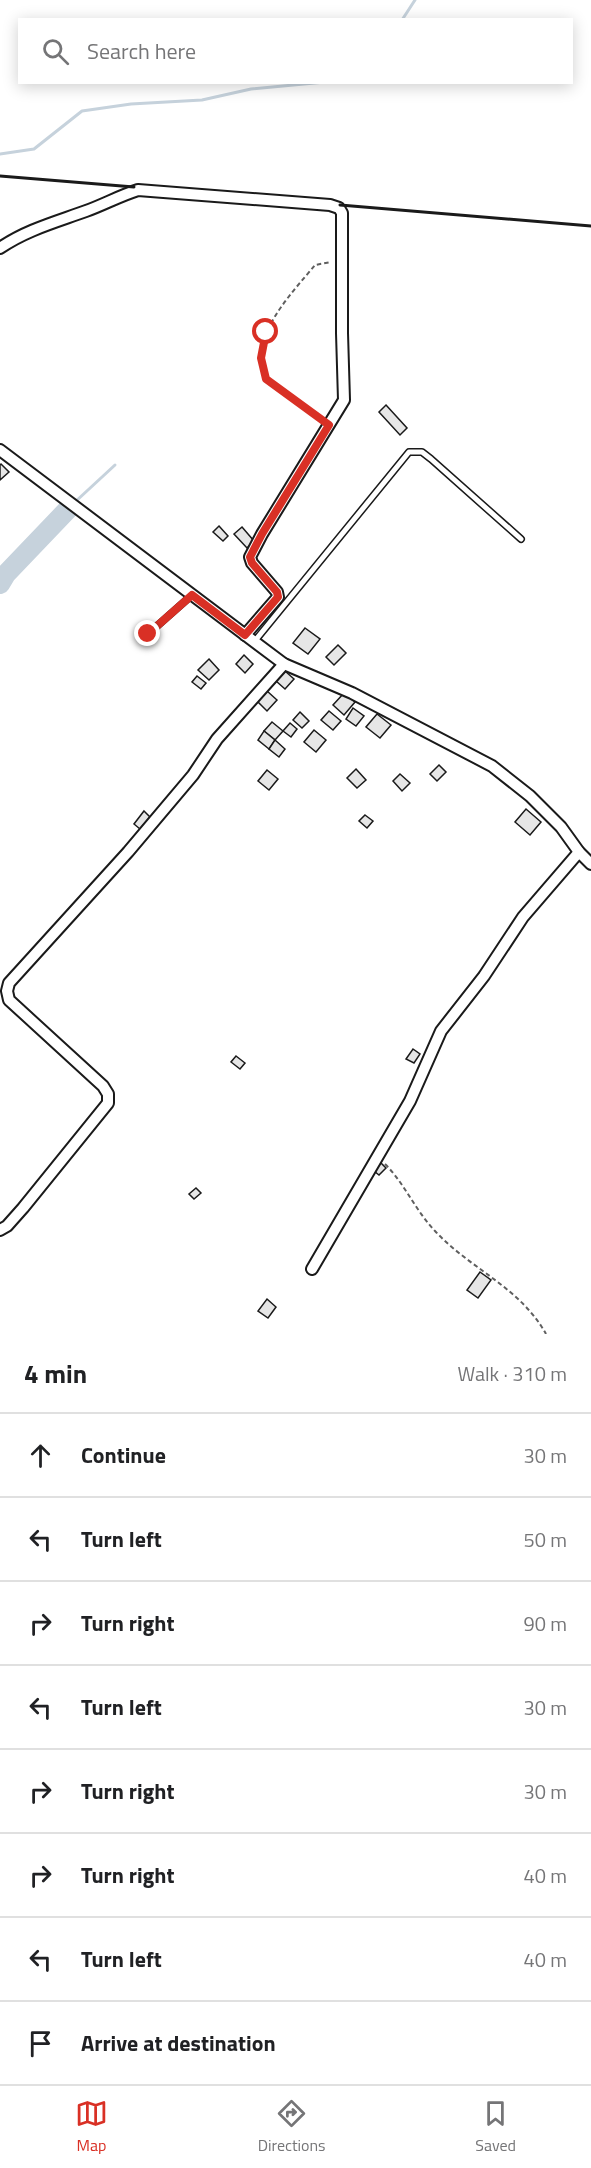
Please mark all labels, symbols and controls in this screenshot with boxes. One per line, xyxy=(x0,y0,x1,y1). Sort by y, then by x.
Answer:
search box xyxy=(18,18,573,84)
text: Search here xyxy=(87,34,196,68)
icon: search xyxy=(39,35,72,68)
route start xyxy=(252,318,278,344)
route end xyxy=(134,620,160,646)
text: 4 min xyxy=(24,1354,87,1393)
text: Walk · 310 m xyxy=(458,1358,567,1389)
text: Continue xyxy=(81,1438,166,1472)
icon: ahead xyxy=(24,1439,57,1472)
text: 30 m xyxy=(523,1440,567,1471)
text: Turn left xyxy=(81,1522,162,1556)
icon: left xyxy=(24,1523,57,1556)
text: 50 m xyxy=(523,1524,567,1555)
text: Turn right xyxy=(81,1606,175,1640)
icon: right xyxy=(24,1607,57,1640)
text: 90 m xyxy=(523,1608,567,1639)
text: Turn left xyxy=(81,1690,162,1724)
icon: left xyxy=(24,1691,57,1724)
text: 30 m xyxy=(523,1692,567,1723)
text: Turn right xyxy=(81,1774,175,1808)
icon: right xyxy=(24,1775,57,1808)
text: 30 m xyxy=(523,1776,567,1807)
text: Turn right xyxy=(81,1858,175,1892)
icon: right xyxy=(24,1859,57,1892)
text: 40 m xyxy=(523,1860,567,1891)
text: Turn left xyxy=(81,1942,162,1976)
icon: left xyxy=(24,1943,57,1976)
text: 40 m xyxy=(523,1944,567,1975)
text: Arrive at destination xyxy=(81,2026,276,2060)
icon: arrive xyxy=(24,2027,57,2060)
tab: Map xyxy=(75,2097,108,2157)
tab: Directions xyxy=(258,2097,326,2157)
tab: Saved xyxy=(475,2097,516,2157)

